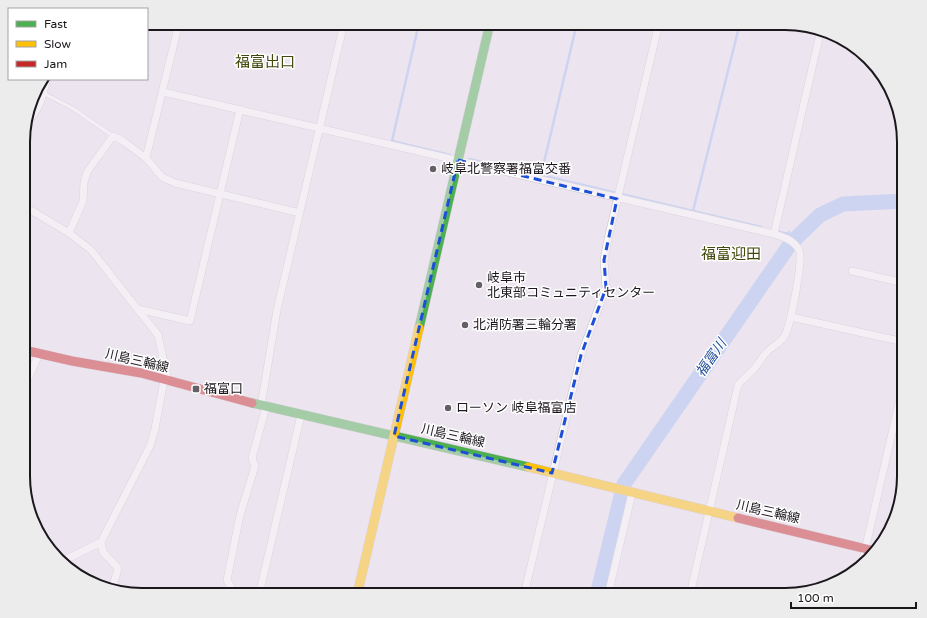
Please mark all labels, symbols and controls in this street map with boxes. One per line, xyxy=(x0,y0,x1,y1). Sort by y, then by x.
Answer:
legend xyxy=(8,8,148,80)
text: Fast xyxy=(44,17,68,31)
text: Slow xyxy=(44,37,71,51)
district label: 福富出口 xyxy=(235,53,295,71)
text: Jam xyxy=(44,57,67,71)
place label: 岐阜北警察署福富交番 xyxy=(441,161,571,177)
marker: 岐阜北警察署福富交番 xyxy=(428,164,438,174)
district label: 福富迎田 xyxy=(701,245,761,263)
place label: 岐阜市 北東部コミュニティセンター xyxy=(487,270,655,301)
marker: 岐阜市 北東部コミュニティセンター xyxy=(474,280,484,290)
place label: 北消防署三輪分署 xyxy=(473,317,577,333)
marker: 北消防署三輪分署 xyxy=(460,320,470,330)
water label: 福富川 xyxy=(692,334,731,380)
street label: 川島三輪線 xyxy=(104,346,170,376)
place label: 福富口 xyxy=(204,381,243,397)
marker: 福富口 xyxy=(191,384,201,394)
place label: ローソン 岐阜福富店 xyxy=(456,400,576,416)
marker: ローソン 岐阜福富店 xyxy=(443,403,453,413)
street label: 川島三輪線 xyxy=(420,421,486,451)
street label: 川島三輪線 xyxy=(735,497,801,527)
scale bar xyxy=(791,584,916,610)
text: 100 m xyxy=(797,591,834,605)

